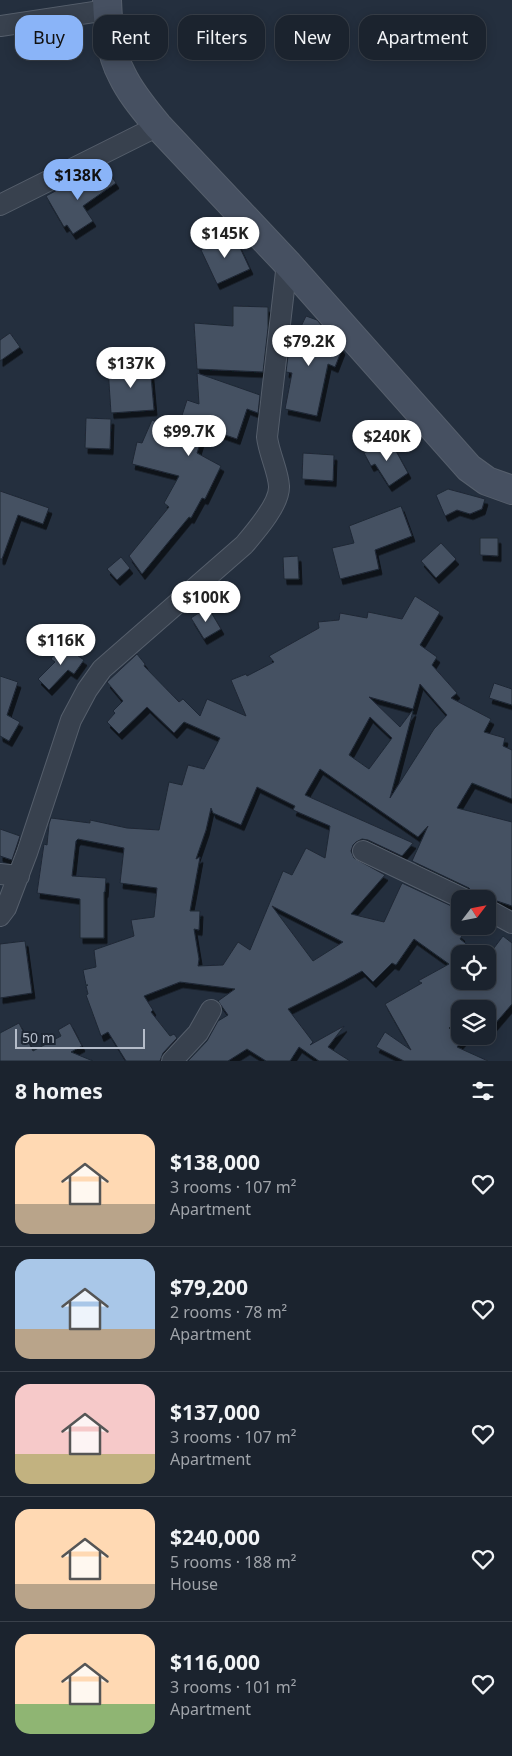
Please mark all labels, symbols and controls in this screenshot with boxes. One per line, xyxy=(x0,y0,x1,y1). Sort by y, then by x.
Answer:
chip: Buy xyxy=(15,15,83,60)
chip: Rent xyxy=(93,15,168,60)
chip: Filters xyxy=(178,15,265,60)
chip: New xyxy=(275,15,349,60)
chip: Apartment xyxy=(359,15,486,60)
pin: $138K xyxy=(43,158,113,201)
text: $138K xyxy=(54,164,102,186)
pin: $145K xyxy=(190,216,260,259)
text: $145K xyxy=(201,222,249,244)
pin: $79.2K xyxy=(268,324,350,367)
text: $79.2K xyxy=(283,330,335,352)
pin: $137K xyxy=(96,346,166,389)
text: $137K xyxy=(107,352,155,374)
pin: $99.7K xyxy=(148,414,230,457)
text: $99.7K xyxy=(163,420,215,442)
pin: $240K xyxy=(352,420,422,462)
text: $240K xyxy=(363,425,411,447)
pin: $100K xyxy=(171,580,241,623)
text: $100K xyxy=(182,586,230,608)
pin: $116K xyxy=(26,624,96,666)
text: $116K xyxy=(37,629,85,651)
north arrow xyxy=(451,890,496,935)
map controls xyxy=(451,890,496,1045)
button: locate xyxy=(451,945,496,990)
button: layers xyxy=(451,1000,496,1045)
scale bar xyxy=(15,1026,145,1049)
text: 50 m xyxy=(22,1028,55,1047)
text: 8 homes xyxy=(15,1077,103,1105)
icon: filters xyxy=(469,1077,497,1105)
text: $138,000 xyxy=(170,1148,260,1176)
icon: home xyxy=(55,1154,115,1214)
icon: heart xyxy=(469,1170,497,1198)
text: 3 rooms · 107 m² xyxy=(170,1176,296,1198)
text: Apartment xyxy=(170,1198,251,1220)
text: $79,200 xyxy=(170,1273,248,1301)
icon: home xyxy=(55,1279,115,1339)
icon: heart xyxy=(469,1295,497,1323)
text: 2 rooms · 78 m² xyxy=(170,1301,287,1323)
text: Apartment xyxy=(170,1323,251,1345)
text: $137,000 xyxy=(170,1398,260,1426)
icon: home xyxy=(55,1404,115,1464)
icon: heart xyxy=(469,1420,497,1448)
text: 3 rooms · 107 m² xyxy=(170,1426,296,1448)
text: Apartment xyxy=(170,1448,251,1470)
text: $240,000 xyxy=(170,1523,260,1551)
icon: home xyxy=(55,1529,115,1589)
icon: heart xyxy=(469,1545,497,1573)
text: 5 rooms · 188 m² xyxy=(170,1551,296,1573)
text: House xyxy=(170,1573,218,1595)
text: $116,000 xyxy=(170,1648,260,1676)
icon: home xyxy=(55,1654,115,1714)
icon: heart xyxy=(469,1670,497,1698)
text: 3 rooms · 101 m² xyxy=(170,1676,296,1698)
text: Apartment xyxy=(170,1698,251,1720)

